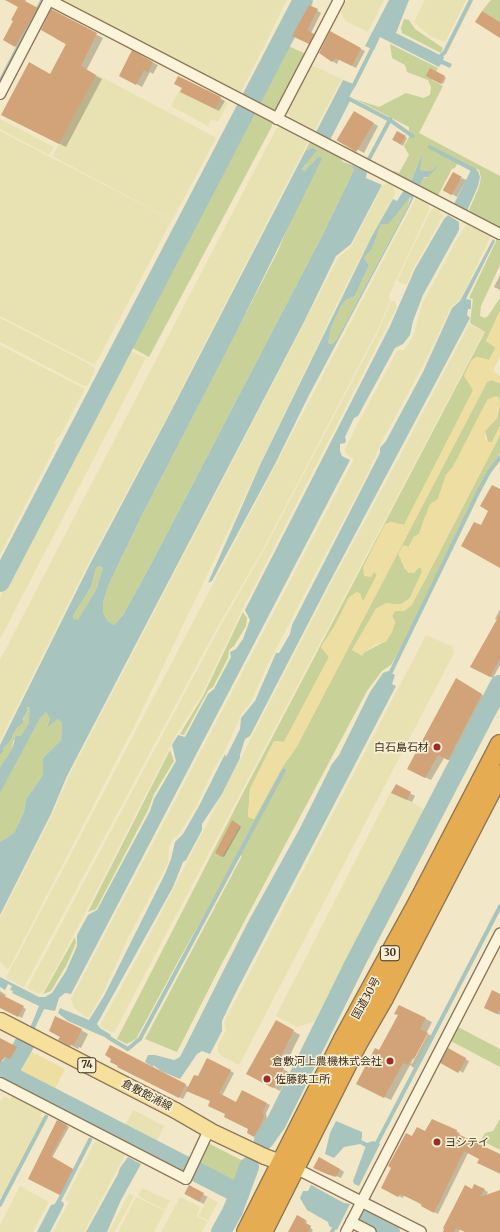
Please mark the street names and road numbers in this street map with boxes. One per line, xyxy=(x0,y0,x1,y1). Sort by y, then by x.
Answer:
road number: 30 xyxy=(379,945,401,961)
street label: 国道30号 xyxy=(349,975,383,1021)
road number: 74 xyxy=(77,1057,97,1073)
street label: 倉敷飽浦線 xyxy=(120,1077,174,1113)

